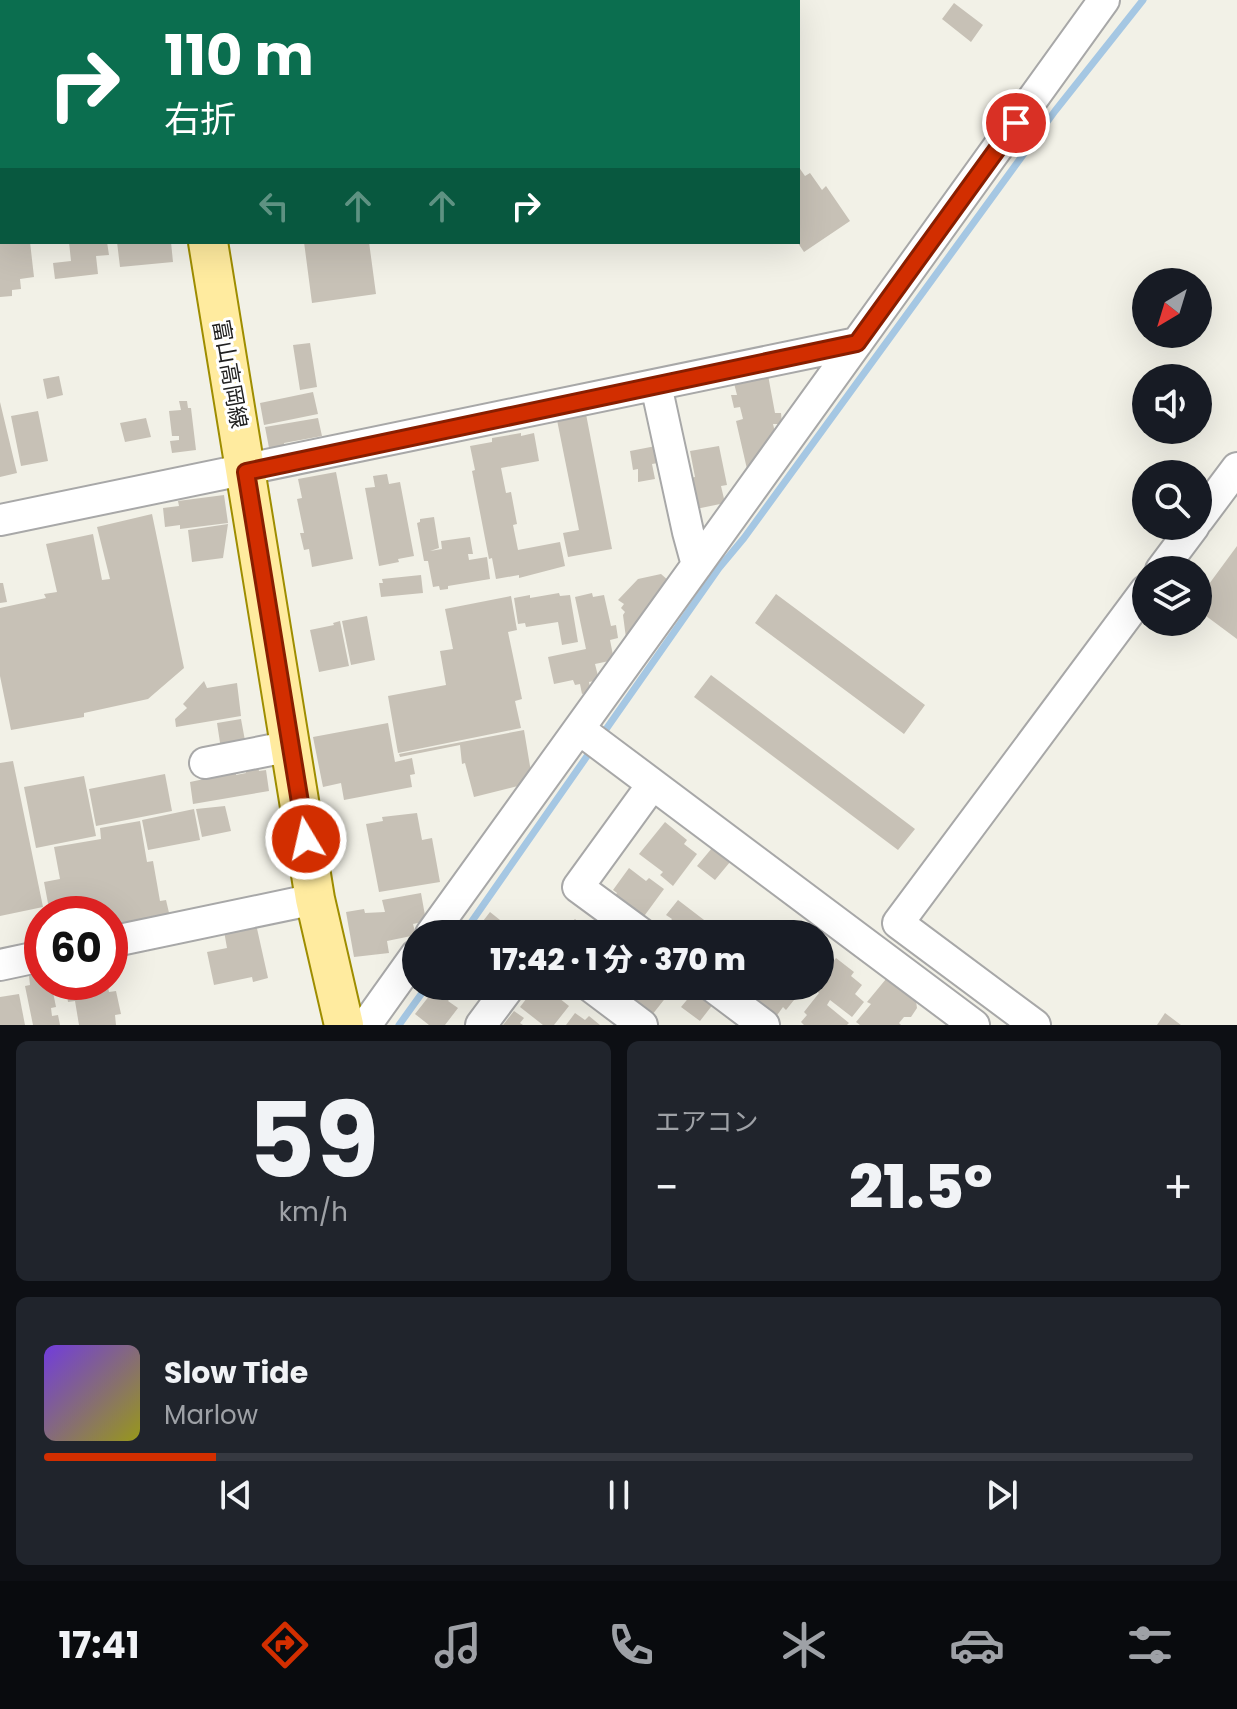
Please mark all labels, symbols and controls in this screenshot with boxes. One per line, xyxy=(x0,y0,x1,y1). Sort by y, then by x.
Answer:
text: 110 m xyxy=(164,16,314,95)
icon: right xyxy=(32,32,136,136)
pin xyxy=(982,89,1050,157)
text: 右折 xyxy=(164,94,236,145)
icon: arrive xyxy=(994,101,1038,145)
icon: left xyxy=(252,184,296,228)
icon: ahead xyxy=(336,184,380,228)
icon: ahead xyxy=(420,184,464,228)
icon: right xyxy=(504,184,548,228)
north arrow xyxy=(1132,268,1212,348)
map controls xyxy=(1132,268,1212,636)
street label: 富山高岡線 xyxy=(205,317,255,431)
button: sound xyxy=(1132,364,1212,444)
button: search xyxy=(1132,460,1212,540)
button: layers xyxy=(1132,556,1212,636)
position arrow xyxy=(264,797,348,881)
speed limit sign: 60 xyxy=(24,896,128,1000)
text: 17:42 · 1 分 · 370 m xyxy=(490,938,746,981)
text: 59 xyxy=(247,1068,379,1213)
text: エアコン xyxy=(655,1104,759,1140)
text: 21.5° xyxy=(849,1145,993,1229)
text: − xyxy=(655,1157,679,1218)
text: + xyxy=(1163,1157,1193,1218)
text: km/h xyxy=(279,1194,348,1230)
text: Slow Tide xyxy=(164,1351,308,1394)
text: Marlow xyxy=(164,1397,258,1433)
icon: previous xyxy=(214,1473,258,1517)
icon: pause xyxy=(597,1473,641,1517)
icon: next xyxy=(980,1473,1024,1517)
icon: directions xyxy=(257,1617,313,1673)
icon: music xyxy=(430,1617,486,1673)
icon: phone xyxy=(603,1617,659,1673)
icon: climate xyxy=(776,1617,832,1673)
icon: car xyxy=(949,1617,1005,1673)
icon: filters xyxy=(1122,1617,1178,1673)
text: 17:41 xyxy=(59,1620,140,1671)

